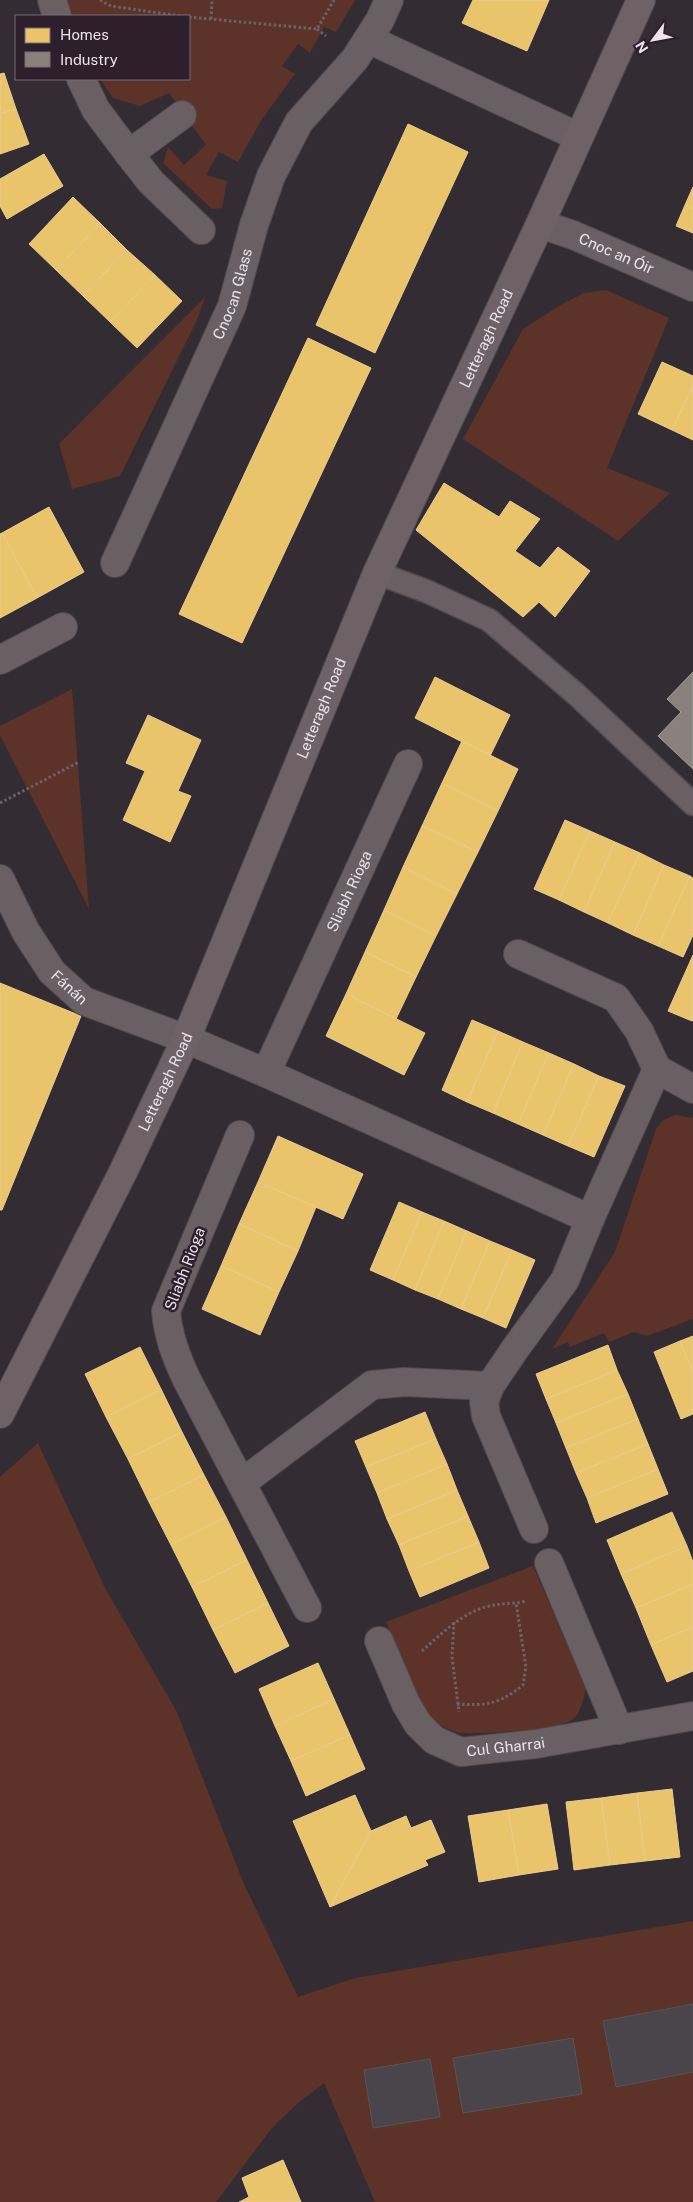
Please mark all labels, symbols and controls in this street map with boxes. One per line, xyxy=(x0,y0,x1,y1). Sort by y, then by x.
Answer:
legend xyxy=(15,15,190,80)
north arrow xyxy=(628,15,678,65)
text: Homes xyxy=(60,26,109,43)
text: N xyxy=(632,38,652,56)
text: Industry xyxy=(60,51,118,68)
street label: Cnoc an Óir xyxy=(576,230,657,277)
street label: Cnocan Glass xyxy=(209,247,255,342)
street label: Letteragh Road xyxy=(456,286,516,390)
street label: Letteragh Road xyxy=(293,655,349,761)
street label: Sliabh Rioga xyxy=(323,848,375,934)
street label: Fánán xyxy=(48,967,91,1008)
street label: Letteragh Road xyxy=(135,1030,196,1134)
street label: Sliabh Rioga xyxy=(161,1225,208,1313)
street label: Cul Gharrai xyxy=(466,1734,546,1759)

